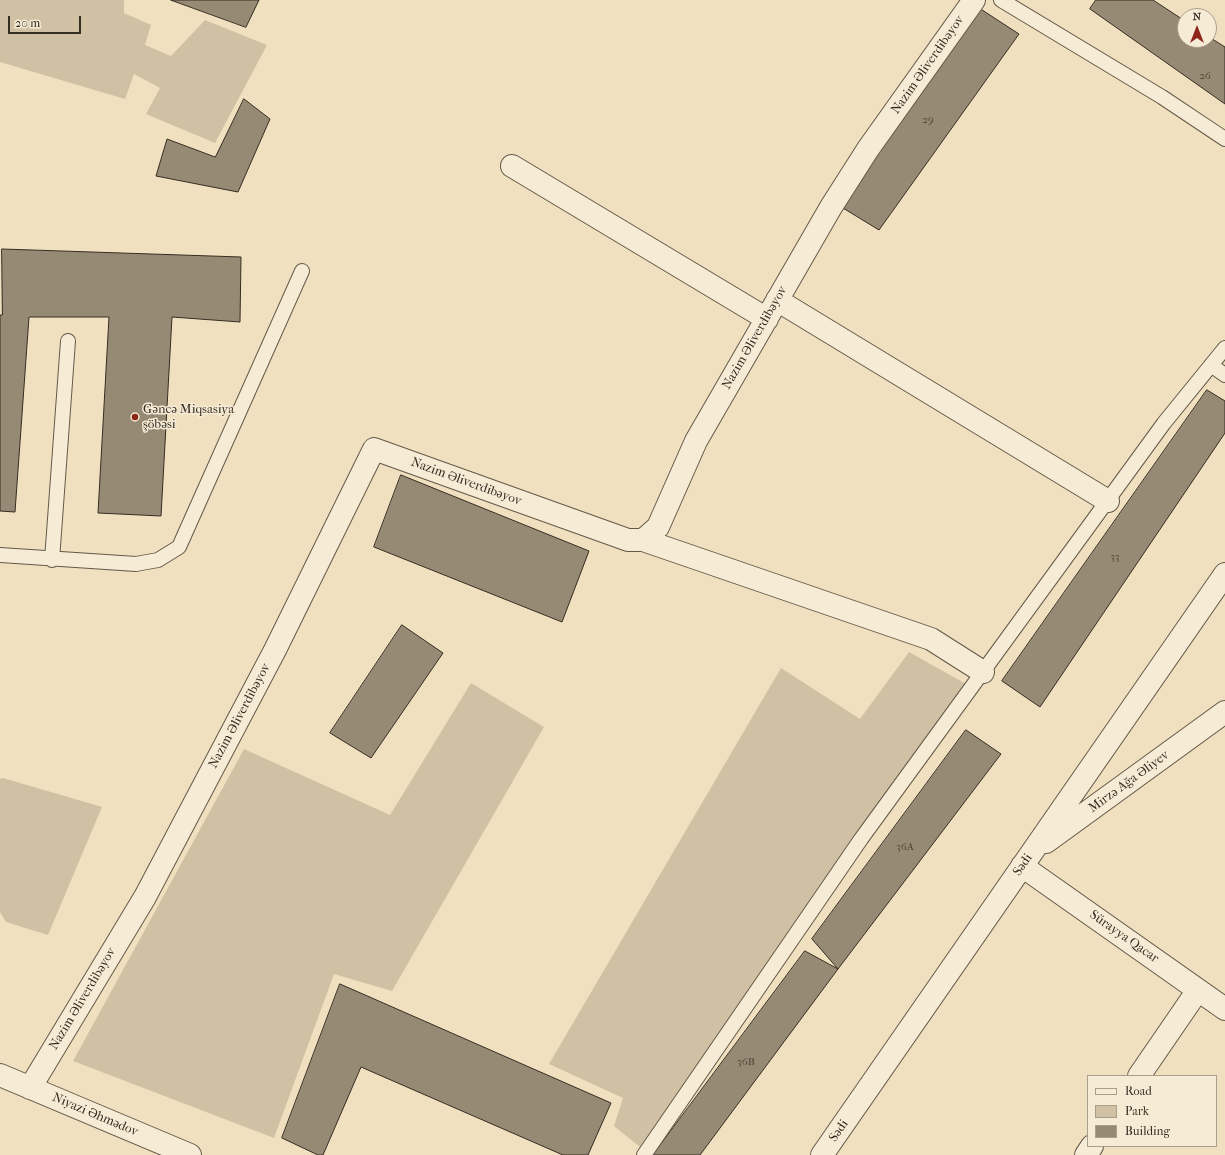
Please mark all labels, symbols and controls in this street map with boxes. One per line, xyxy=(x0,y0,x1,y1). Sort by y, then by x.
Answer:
scale bar xyxy=(10,8,83,34)
north arrow xyxy=(1177,8,1217,48)
text: N xyxy=(1193,10,1201,23)
street label: Nazim Əliverdibəyov xyxy=(888,13,968,117)
text: 20 m xyxy=(15,16,40,30)
house number: 26 xyxy=(1199,69,1211,83)
house number: 29 xyxy=(922,113,934,127)
street label: Nazim Əliverdibəyov xyxy=(719,284,791,392)
place label: Gəncə Miqsasiya şöbəsi xyxy=(143,402,234,433)
marker: Gəncə Miqsasiya şöbəsi xyxy=(130,412,140,422)
street label: Nazim Əliverdibəyov xyxy=(409,455,523,509)
house number: 33 xyxy=(1110,550,1120,564)
street label: Nazim Əliverdibəyov xyxy=(206,661,274,771)
street label: Mirzə Ağa Əliyev xyxy=(1086,748,1172,816)
house number: 36A xyxy=(896,840,914,854)
street label: Sədi xyxy=(1010,851,1036,879)
street label: Sürayya Qacar xyxy=(1086,907,1162,967)
street label: Nazim Əliverdibəyov xyxy=(46,945,120,1053)
house number: 36B xyxy=(737,1055,755,1069)
legend xyxy=(1087,1075,1217,1147)
text: Road xyxy=(1125,1084,1152,1098)
street label: Niyazi Əhmədov xyxy=(50,1090,140,1140)
text: Park xyxy=(1125,1104,1149,1118)
street label: Sədi xyxy=(826,1117,852,1145)
text: Building xyxy=(1125,1124,1170,1138)

